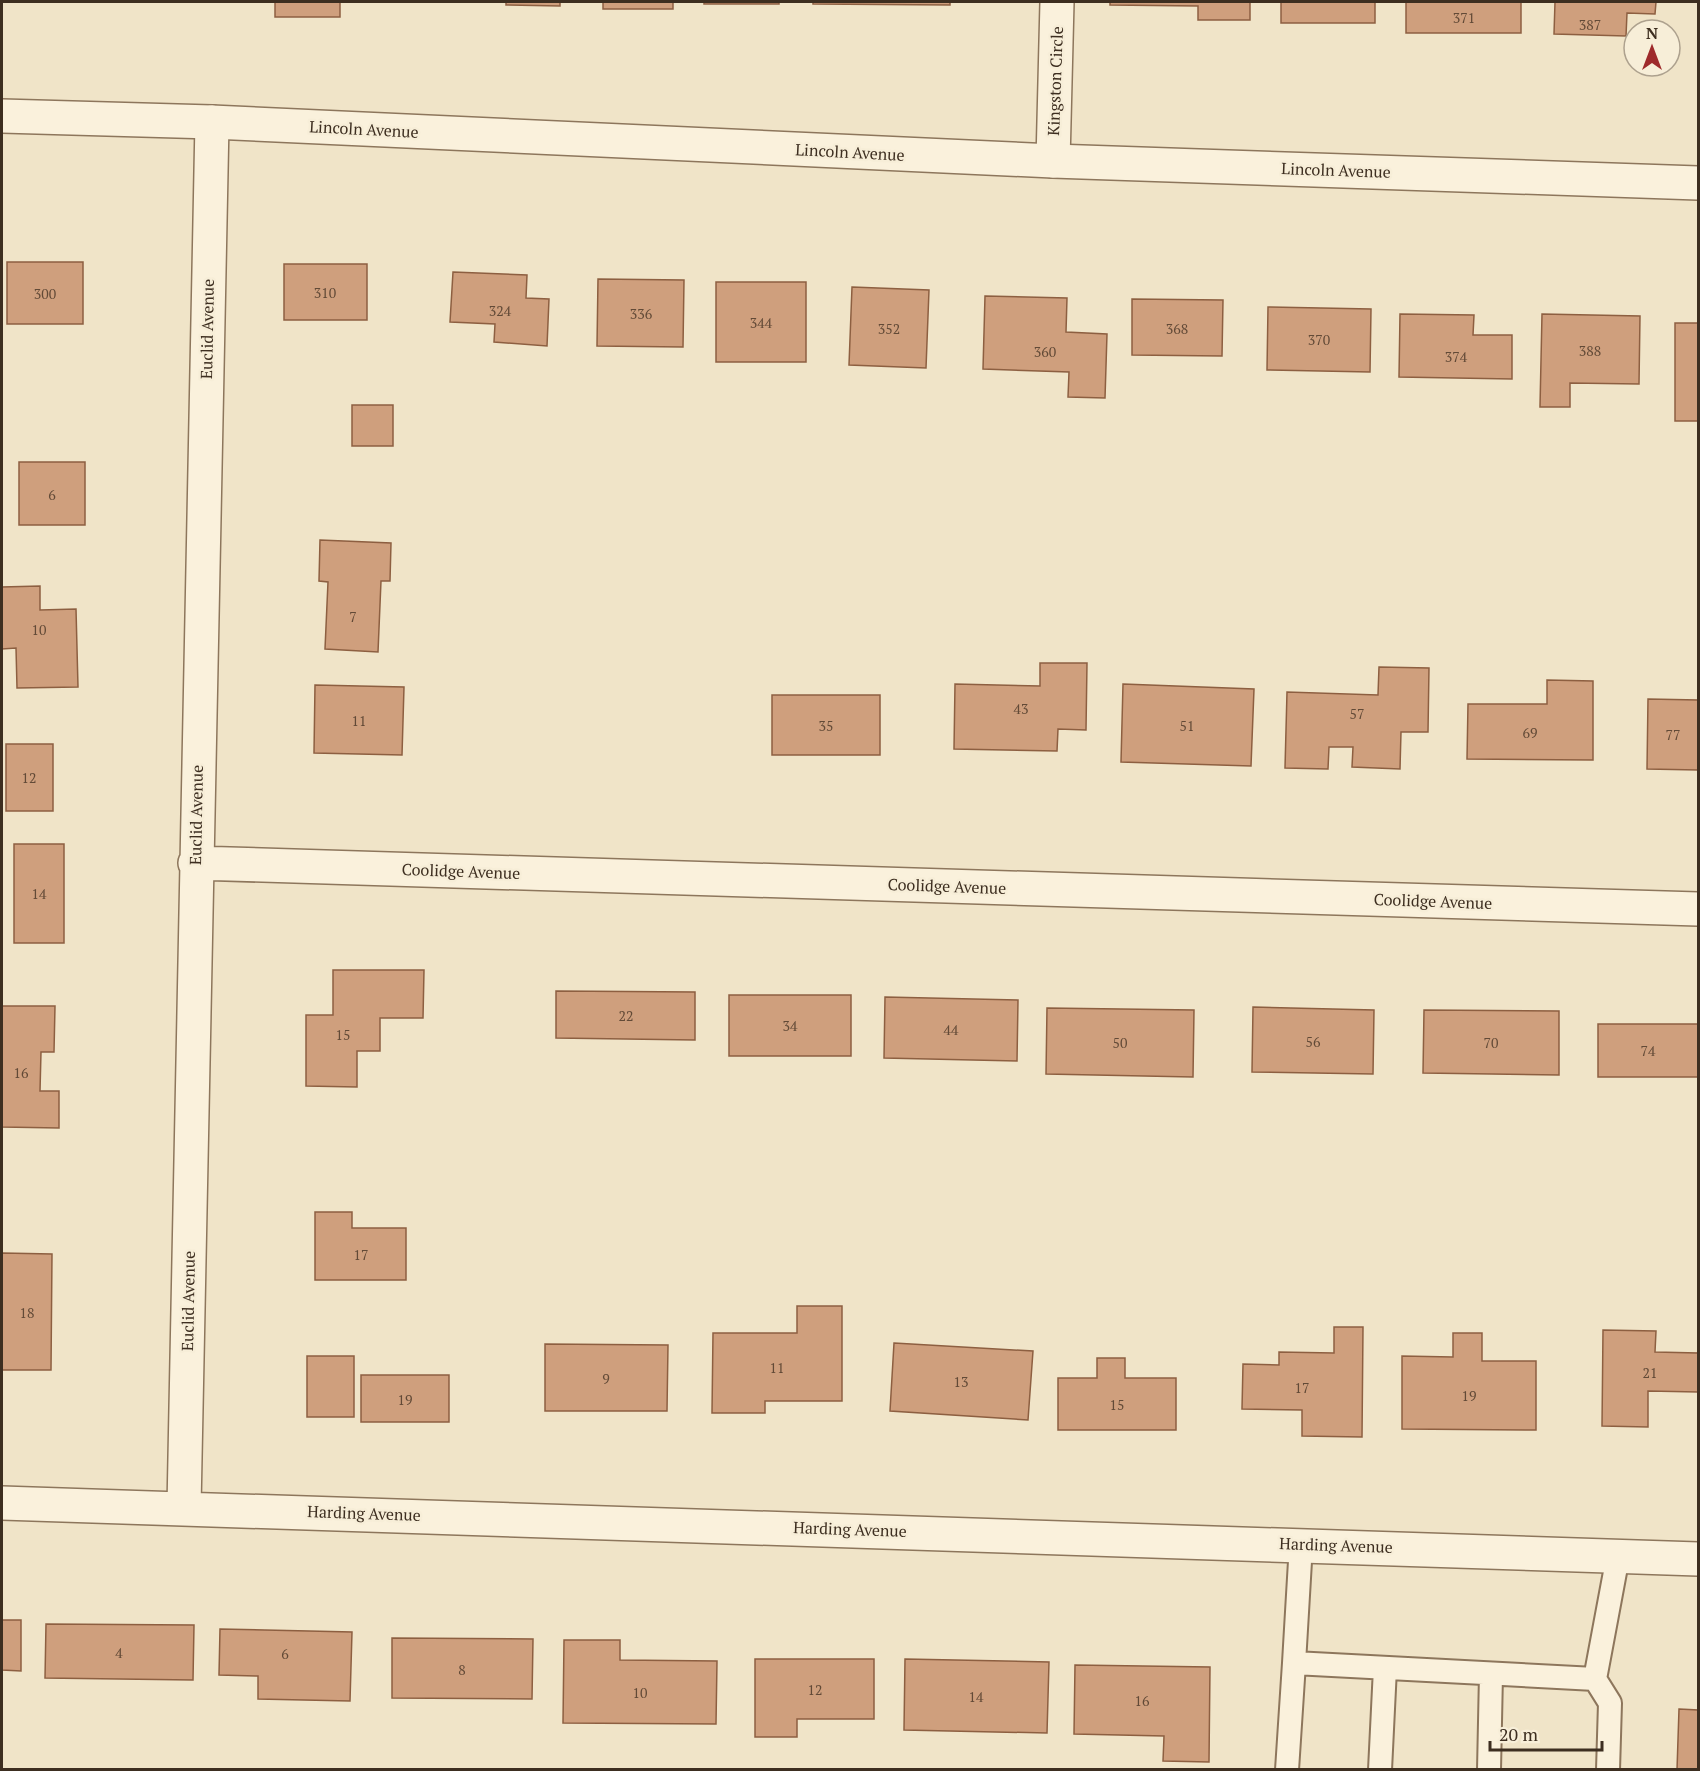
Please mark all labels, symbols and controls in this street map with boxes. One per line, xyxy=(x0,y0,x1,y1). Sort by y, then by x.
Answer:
house number: 371 xyxy=(1453,8,1475,27)
house number: 387 xyxy=(1579,15,1601,34)
north arrow xyxy=(1622,18,1682,78)
text: N xyxy=(1646,22,1658,44)
street label: Kingston Circle xyxy=(1042,26,1068,136)
street label: Lincoln Avenue xyxy=(309,115,419,143)
street label: Lincoln Avenue xyxy=(795,138,905,166)
street label: Lincoln Avenue xyxy=(1281,157,1391,183)
street label: Euclid Avenue xyxy=(195,279,219,379)
house number: 310 xyxy=(314,283,336,302)
house number: 300 xyxy=(34,284,56,303)
house number: 324 xyxy=(489,301,512,320)
house number: 336 xyxy=(630,304,653,323)
house number: 344 xyxy=(750,313,773,332)
house number: 352 xyxy=(878,319,900,338)
house number: 368 xyxy=(1166,319,1188,338)
house number: 370 xyxy=(1308,330,1330,349)
house number: 388 xyxy=(1579,341,1601,360)
house number: 360 xyxy=(1034,342,1056,361)
house number: 374 xyxy=(1445,347,1468,366)
house number: 6 xyxy=(48,485,56,504)
house number: 7 xyxy=(349,607,357,626)
house number: 10 xyxy=(32,620,46,639)
house number: 43 xyxy=(1014,699,1028,718)
house number: 57 xyxy=(1350,704,1364,723)
house number: 11 xyxy=(352,711,366,730)
house number: 35 xyxy=(819,716,833,735)
house number: 51 xyxy=(1180,716,1194,735)
house number: 69 xyxy=(1523,723,1537,742)
house number: 77 xyxy=(1666,725,1680,744)
street label: Euclid Avenue xyxy=(184,765,208,865)
house number: 12 xyxy=(22,768,36,787)
street label: Coolidge Avenue xyxy=(401,858,521,884)
street label: Coolidge Avenue xyxy=(887,873,1007,899)
house number: 14 xyxy=(32,884,47,903)
street label: Coolidge Avenue xyxy=(1373,888,1493,914)
house number: 22 xyxy=(619,1006,633,1025)
house number: 34 xyxy=(783,1016,798,1035)
house number: 44 xyxy=(944,1020,959,1039)
house number: 15 xyxy=(336,1025,350,1044)
house number: 56 xyxy=(1306,1032,1321,1051)
house number: 50 xyxy=(1113,1033,1127,1052)
house number: 70 xyxy=(1484,1033,1498,1052)
house number: 74 xyxy=(1641,1041,1656,1060)
house number: 16 xyxy=(14,1063,29,1082)
house number: 17 xyxy=(354,1245,368,1264)
street label: Euclid Avenue xyxy=(176,1251,200,1351)
house number: 18 xyxy=(20,1303,34,1322)
house number: 11 xyxy=(770,1358,784,1377)
house number: 21 xyxy=(1643,1363,1657,1382)
house number: 9 xyxy=(602,1369,610,1388)
house number: 13 xyxy=(954,1372,968,1391)
house number: 17 xyxy=(1295,1378,1309,1397)
house number: 19 xyxy=(1462,1386,1476,1405)
house number: 19 xyxy=(398,1390,412,1409)
house number: 15 xyxy=(1110,1395,1124,1414)
street label: Harding Avenue xyxy=(307,1500,421,1526)
street label: Harding Avenue xyxy=(793,1516,907,1542)
street label: Harding Avenue xyxy=(1279,1532,1393,1558)
house number: 4 xyxy=(115,1643,123,1662)
house number: 6 xyxy=(281,1644,289,1663)
house number: 8 xyxy=(458,1660,466,1679)
house number: 12 xyxy=(808,1680,822,1699)
house number: 10 xyxy=(633,1683,647,1702)
house number: 14 xyxy=(969,1687,984,1706)
house number: 16 xyxy=(1135,1691,1150,1710)
scale bar xyxy=(1490,1714,1602,1752)
text: 20 m xyxy=(1499,1722,1539,1746)

